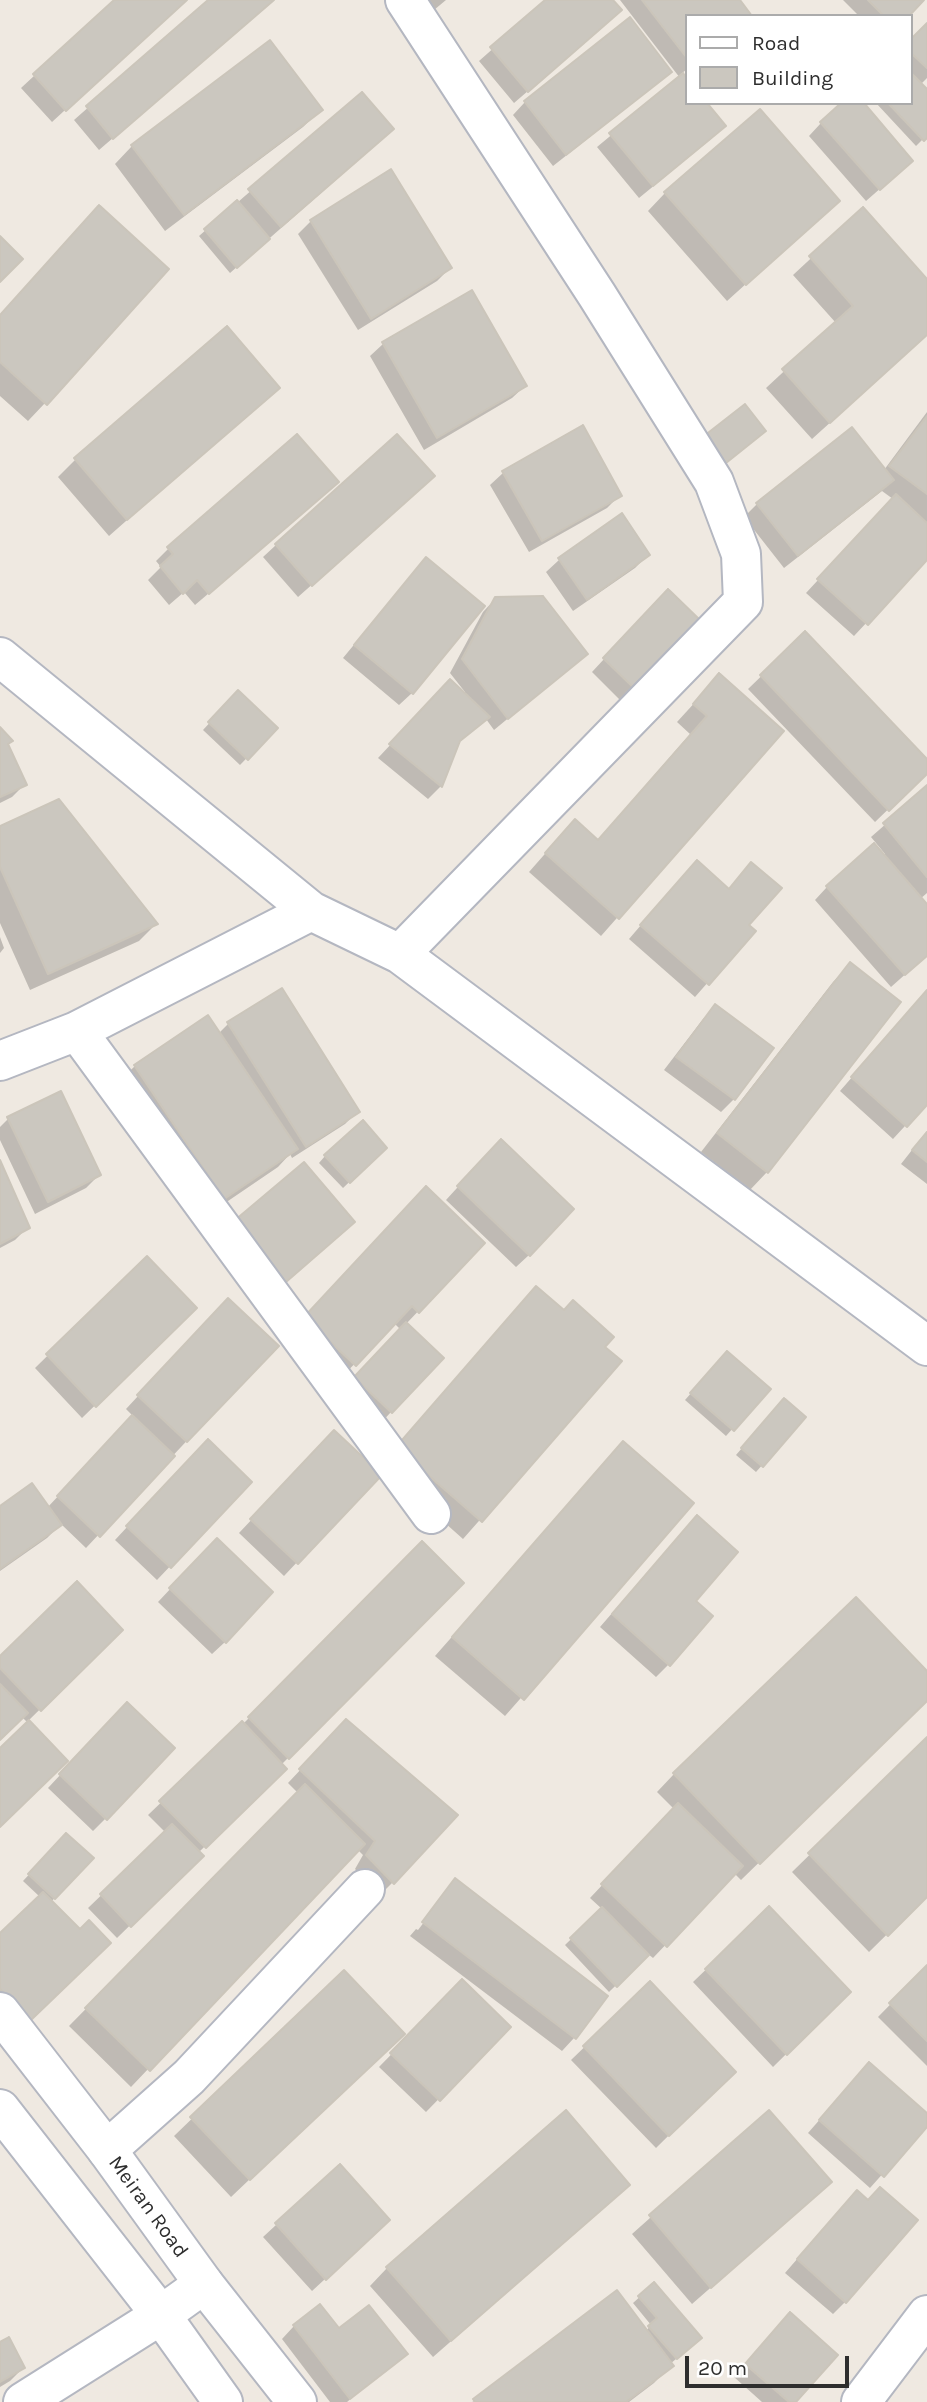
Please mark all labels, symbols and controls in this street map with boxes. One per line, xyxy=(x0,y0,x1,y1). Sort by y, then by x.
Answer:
legend xyxy=(685,14,913,105)
text: Road xyxy=(752,31,800,55)
text: Building xyxy=(752,66,833,90)
street label: Meiran Road xyxy=(103,2151,193,2263)
scale bar xyxy=(689,2342,853,2386)
text: 20 m xyxy=(698,2356,747,2380)

